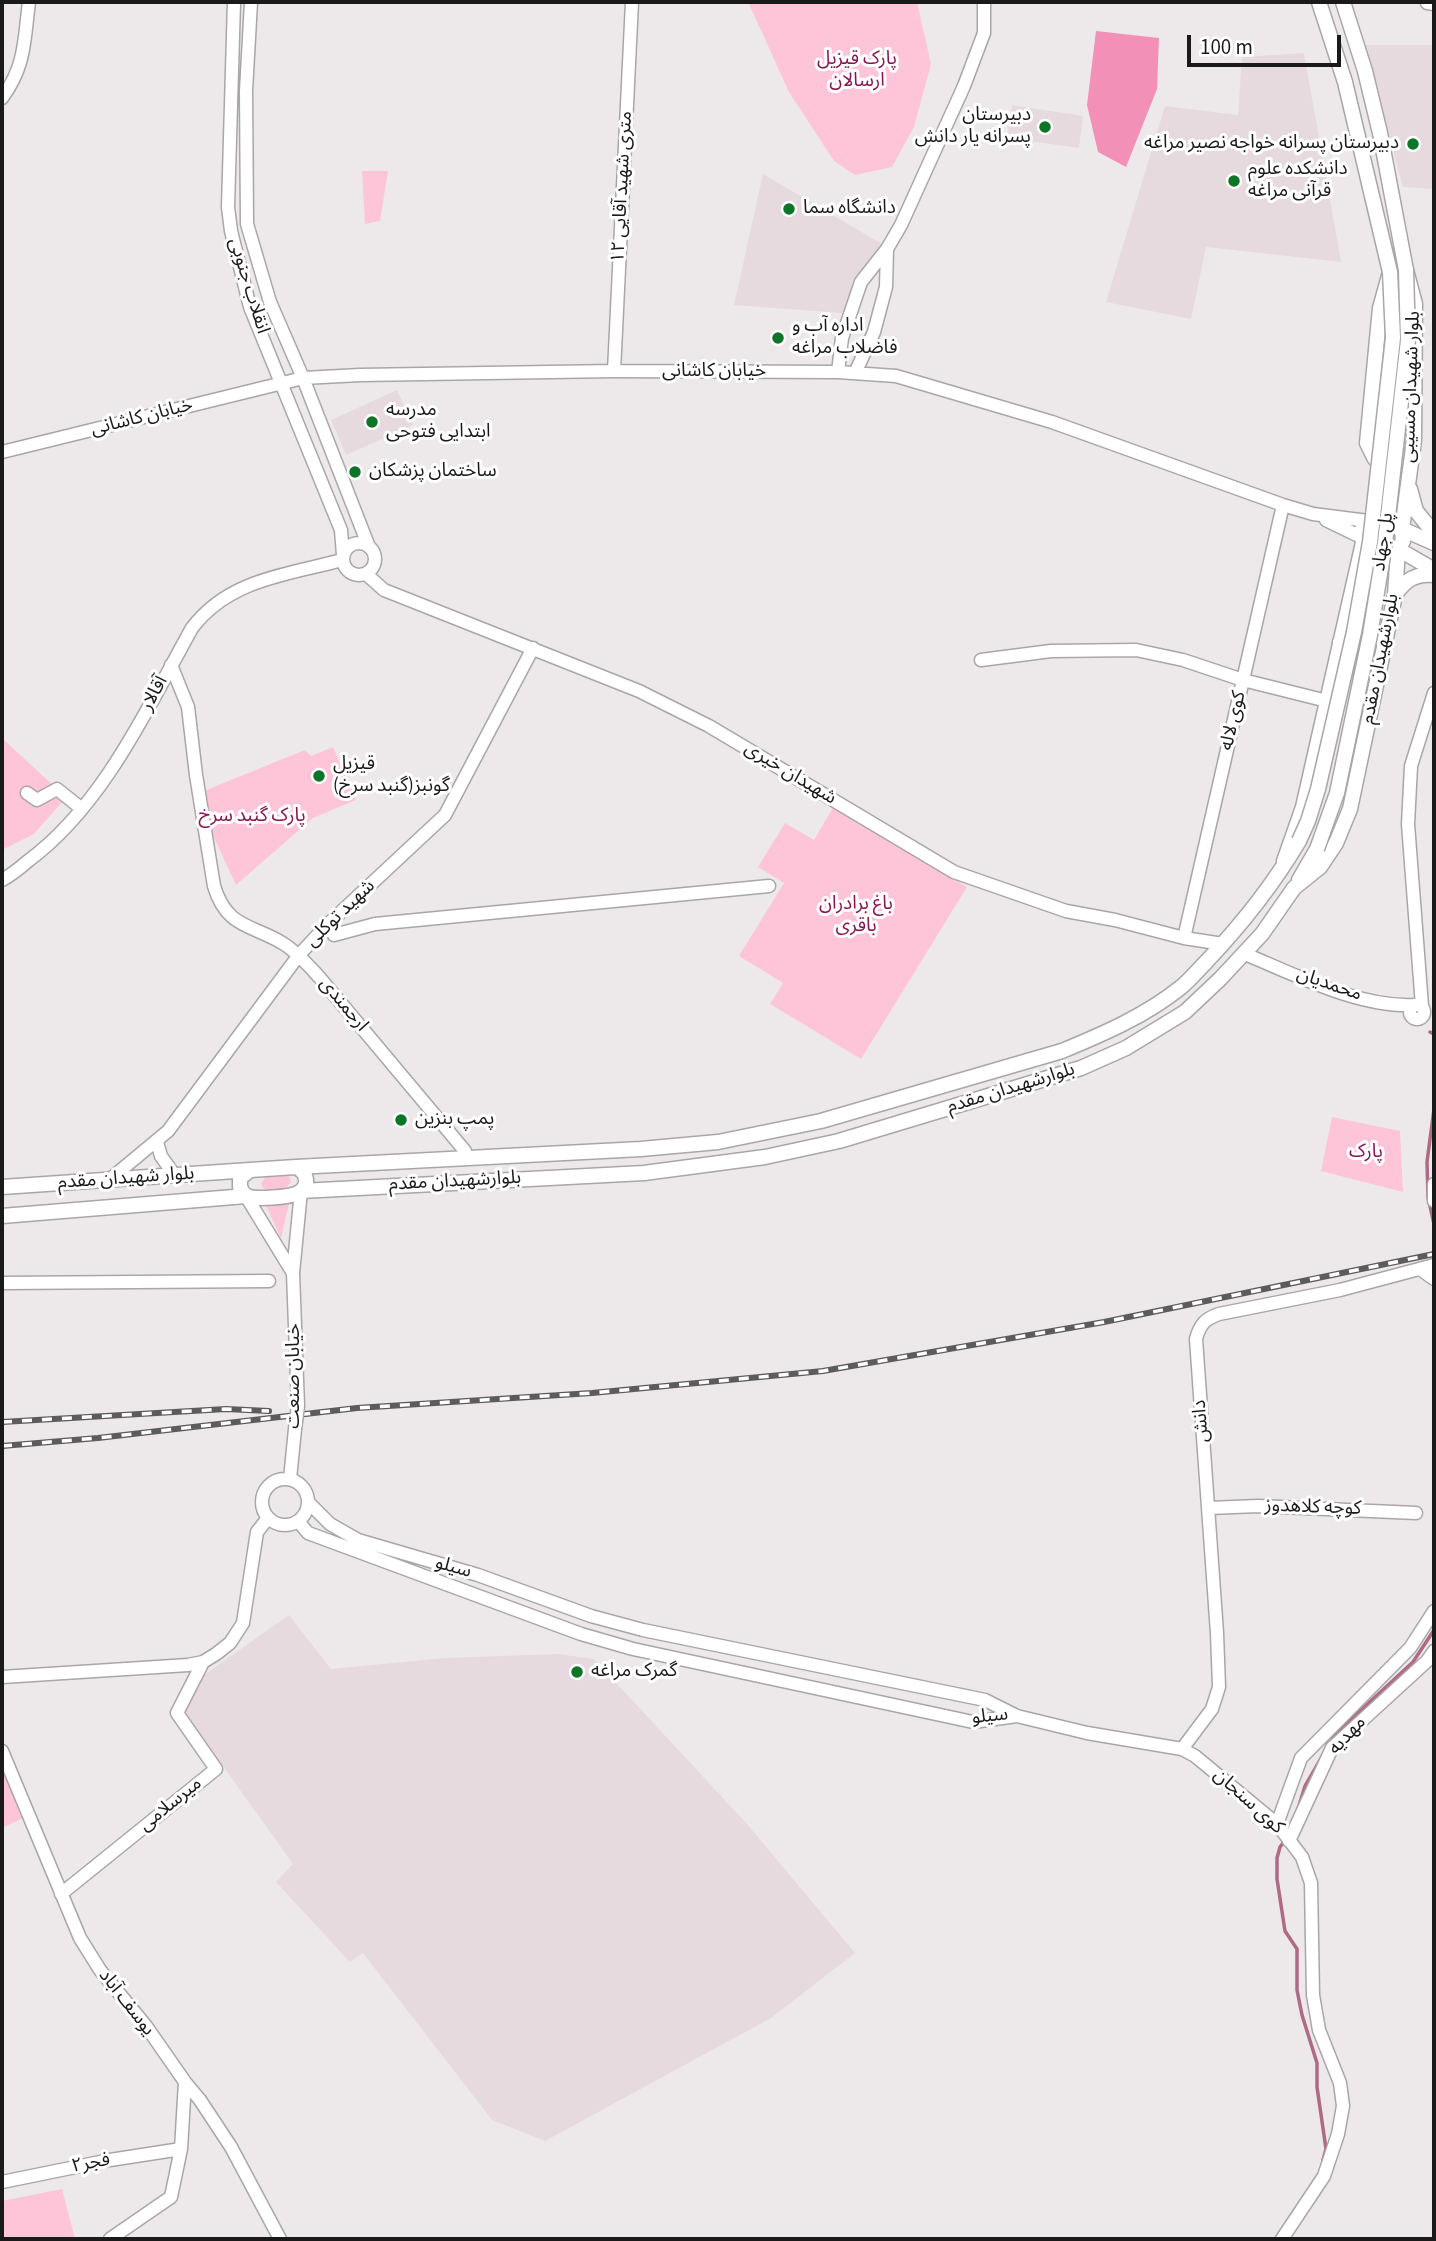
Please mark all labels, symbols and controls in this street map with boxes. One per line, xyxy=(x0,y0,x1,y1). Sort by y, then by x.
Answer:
scale bar xyxy=(1191,21,1345,65)
text: 100 m xyxy=(1200,32,1253,62)
park label: پارک قیزیل ارسالان xyxy=(817,49,897,93)
place label: دبیرستان پسرانه یار دانش xyxy=(915,105,1031,149)
street label: ۱۲ متری شهید آقایی xyxy=(608,110,638,264)
marker: دبیرستان پسرانه یار دانش xyxy=(1037,119,1053,135)
place label: دبیرستان پسرانه خواجه نصیر مراغه xyxy=(1144,133,1399,155)
marker: دبیرستان پسرانه خواجه نصیر مراغه xyxy=(1405,136,1421,152)
place label: دانشکده علوم قرآنی مراغه xyxy=(1248,159,1348,203)
marker: دانشکده علوم قرآنی مراغه xyxy=(1226,173,1242,189)
place label: دانشگاه سما xyxy=(803,198,896,220)
marker: دانشگاه سما xyxy=(781,201,797,217)
street label: انقلاب جنوبی xyxy=(223,235,273,337)
street label: بلوار شهیدان مسیبی xyxy=(1398,311,1426,463)
place label: اداره آب و فاضلاب مراغه xyxy=(792,316,898,360)
marker: اداره آب و فاضلاب مراغه xyxy=(770,330,786,346)
street label: خیابان کاشانی xyxy=(662,361,766,383)
street label: خیابان کاشانی xyxy=(89,394,195,442)
place label: مدرسه ابتدایی فتوحی xyxy=(386,400,491,444)
marker: مدرسه ابتدایی فتوحی xyxy=(364,414,380,430)
place label: ساختمان پزشکان xyxy=(369,461,497,483)
marker: ساختمان پزشکان xyxy=(347,464,363,480)
street label: پل جهاد xyxy=(1369,511,1399,573)
street label: بلوارشهیدان مقدم xyxy=(1357,592,1405,726)
street label: آقالار xyxy=(136,673,174,715)
street label: کوی لاله xyxy=(1216,689,1252,753)
street label: شهیدان خیری xyxy=(740,738,840,810)
place label: قیزیل گونبز(گنبد سرخ) xyxy=(333,754,450,798)
marker: قیزیل گونبز(گنبد سرخ) xyxy=(311,768,327,784)
park label: پارک گنبد سرخ xyxy=(198,806,306,828)
street label: شهید توکلی xyxy=(302,875,380,953)
park label: باغ برادران باقری xyxy=(819,894,893,938)
street label: محمدیان xyxy=(1293,963,1365,1007)
street label: ارجمندی xyxy=(314,973,372,1037)
street label: بلوارشهیدان مقدم xyxy=(944,1059,1078,1119)
place label: پمپ بنزین xyxy=(415,1109,494,1131)
marker: پمپ بنزین xyxy=(393,1112,409,1128)
park label: پارک xyxy=(1349,1142,1383,1164)
street label: بلوار شهیدان مقدم xyxy=(57,1163,195,1195)
street label: بلوارشهیدان مقدم xyxy=(388,1167,522,1197)
street label: خیابان صنعت xyxy=(284,1323,306,1429)
street label: دانش xyxy=(1189,1399,1215,1443)
street label: کوچه کلاهدوز xyxy=(1264,1495,1362,1521)
street label: سیلو xyxy=(432,1552,474,1584)
place label: گمرک مراغه xyxy=(591,1661,677,1683)
marker: گمرک مراغه xyxy=(569,1664,585,1680)
street label: سیلو xyxy=(971,1704,1009,1730)
street label: مهدیه xyxy=(1324,1712,1372,1760)
street label: کوی سنجان xyxy=(1208,1764,1288,1840)
street label: میرسلامی xyxy=(135,1773,207,1837)
street label: یوسف آباد xyxy=(93,1965,159,2041)
street label: فجر۲ xyxy=(70,2149,112,2179)

